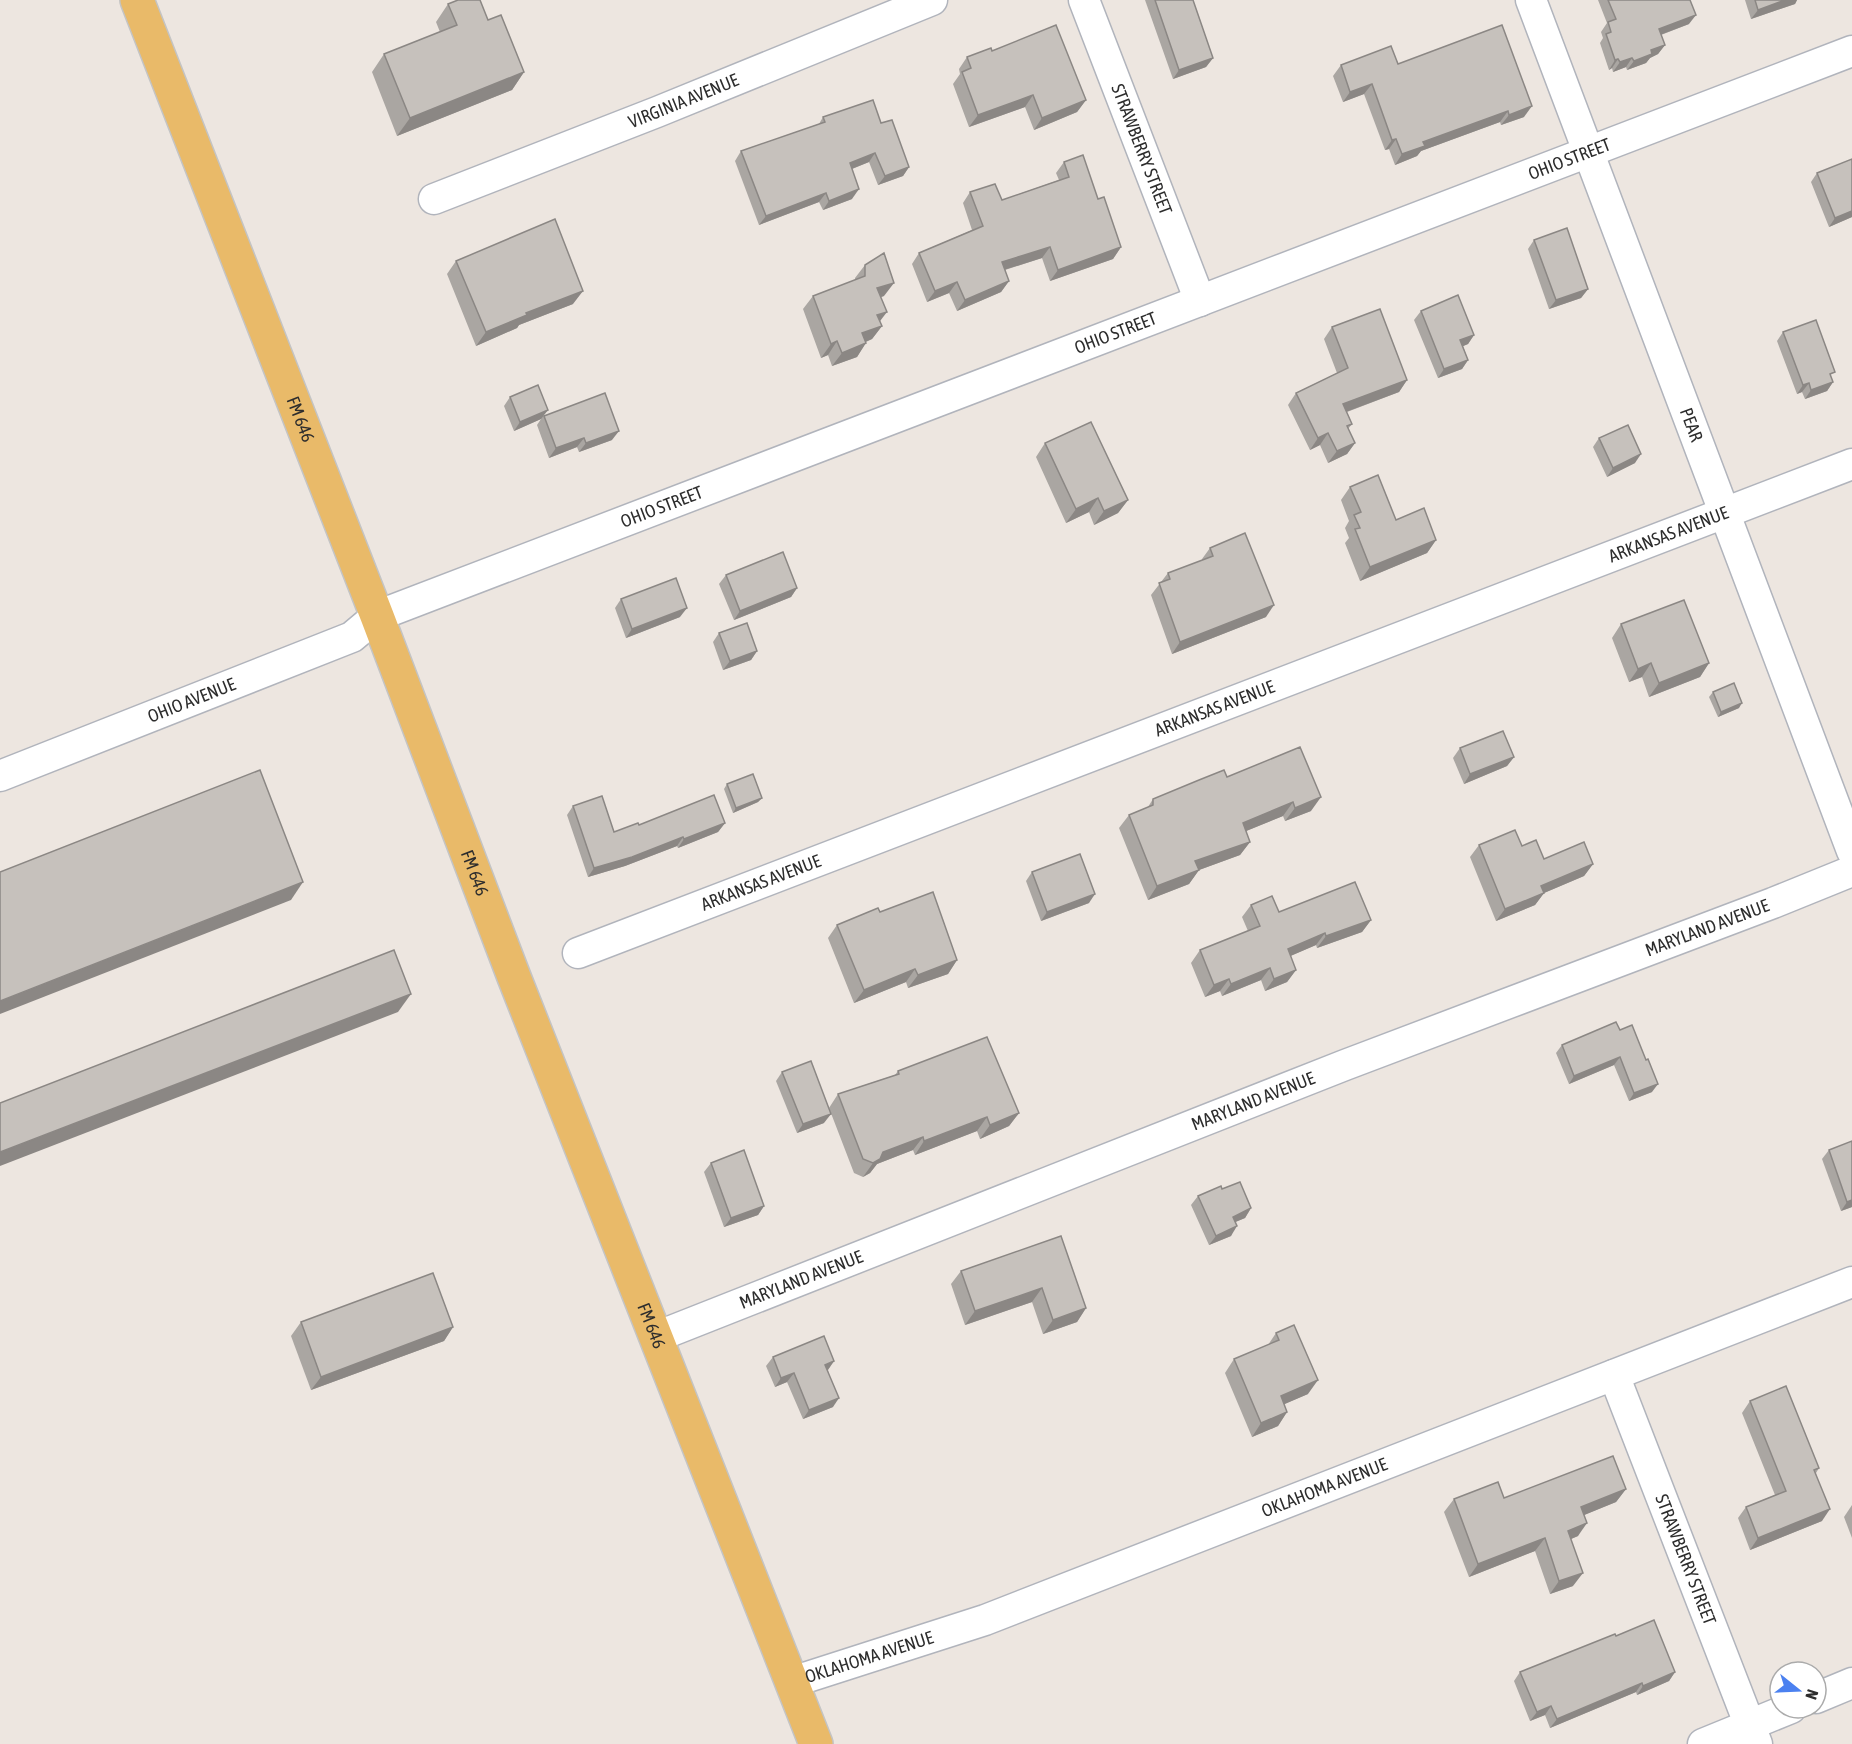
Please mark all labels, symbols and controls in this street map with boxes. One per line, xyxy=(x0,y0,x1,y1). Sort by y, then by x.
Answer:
street label: VIRGINIA AVENUE xyxy=(625,69,742,132)
street label: STRAWBERRY STREET xyxy=(1107,81,1177,217)
street label: OHIO STREET xyxy=(1525,134,1613,184)
street label: OHIO STREET xyxy=(1071,307,1160,358)
street label: FM 646 xyxy=(282,393,319,445)
street label: PEAR xyxy=(1676,405,1708,444)
street label: OHIO STREET xyxy=(618,481,706,532)
street label: ARKANSAS AVENUE xyxy=(1605,501,1731,566)
street label: OHIO AVENUE xyxy=(145,673,239,727)
street label: ARKANSAS AVENUE xyxy=(1152,676,1278,741)
street label: FM 646 xyxy=(457,847,493,899)
street label: ARKANSAS AVENUE xyxy=(698,850,824,915)
street label: MARYLAND AVENUE xyxy=(1642,894,1772,960)
street label: MARYLAND AVENUE xyxy=(1188,1067,1318,1135)
street label: MARYLAND AVENUE xyxy=(736,1245,866,1313)
street label: FM 646 xyxy=(633,1300,670,1351)
street label: OKLAHOMA AVENUE xyxy=(1258,1453,1390,1521)
street label: STRAWBERRY STREET xyxy=(1651,1491,1721,1628)
street label: OKLAHOMA AVENUE xyxy=(802,1626,936,1687)
north arrow xyxy=(1768,1660,1828,1720)
text: N xyxy=(1802,1687,1822,1702)

